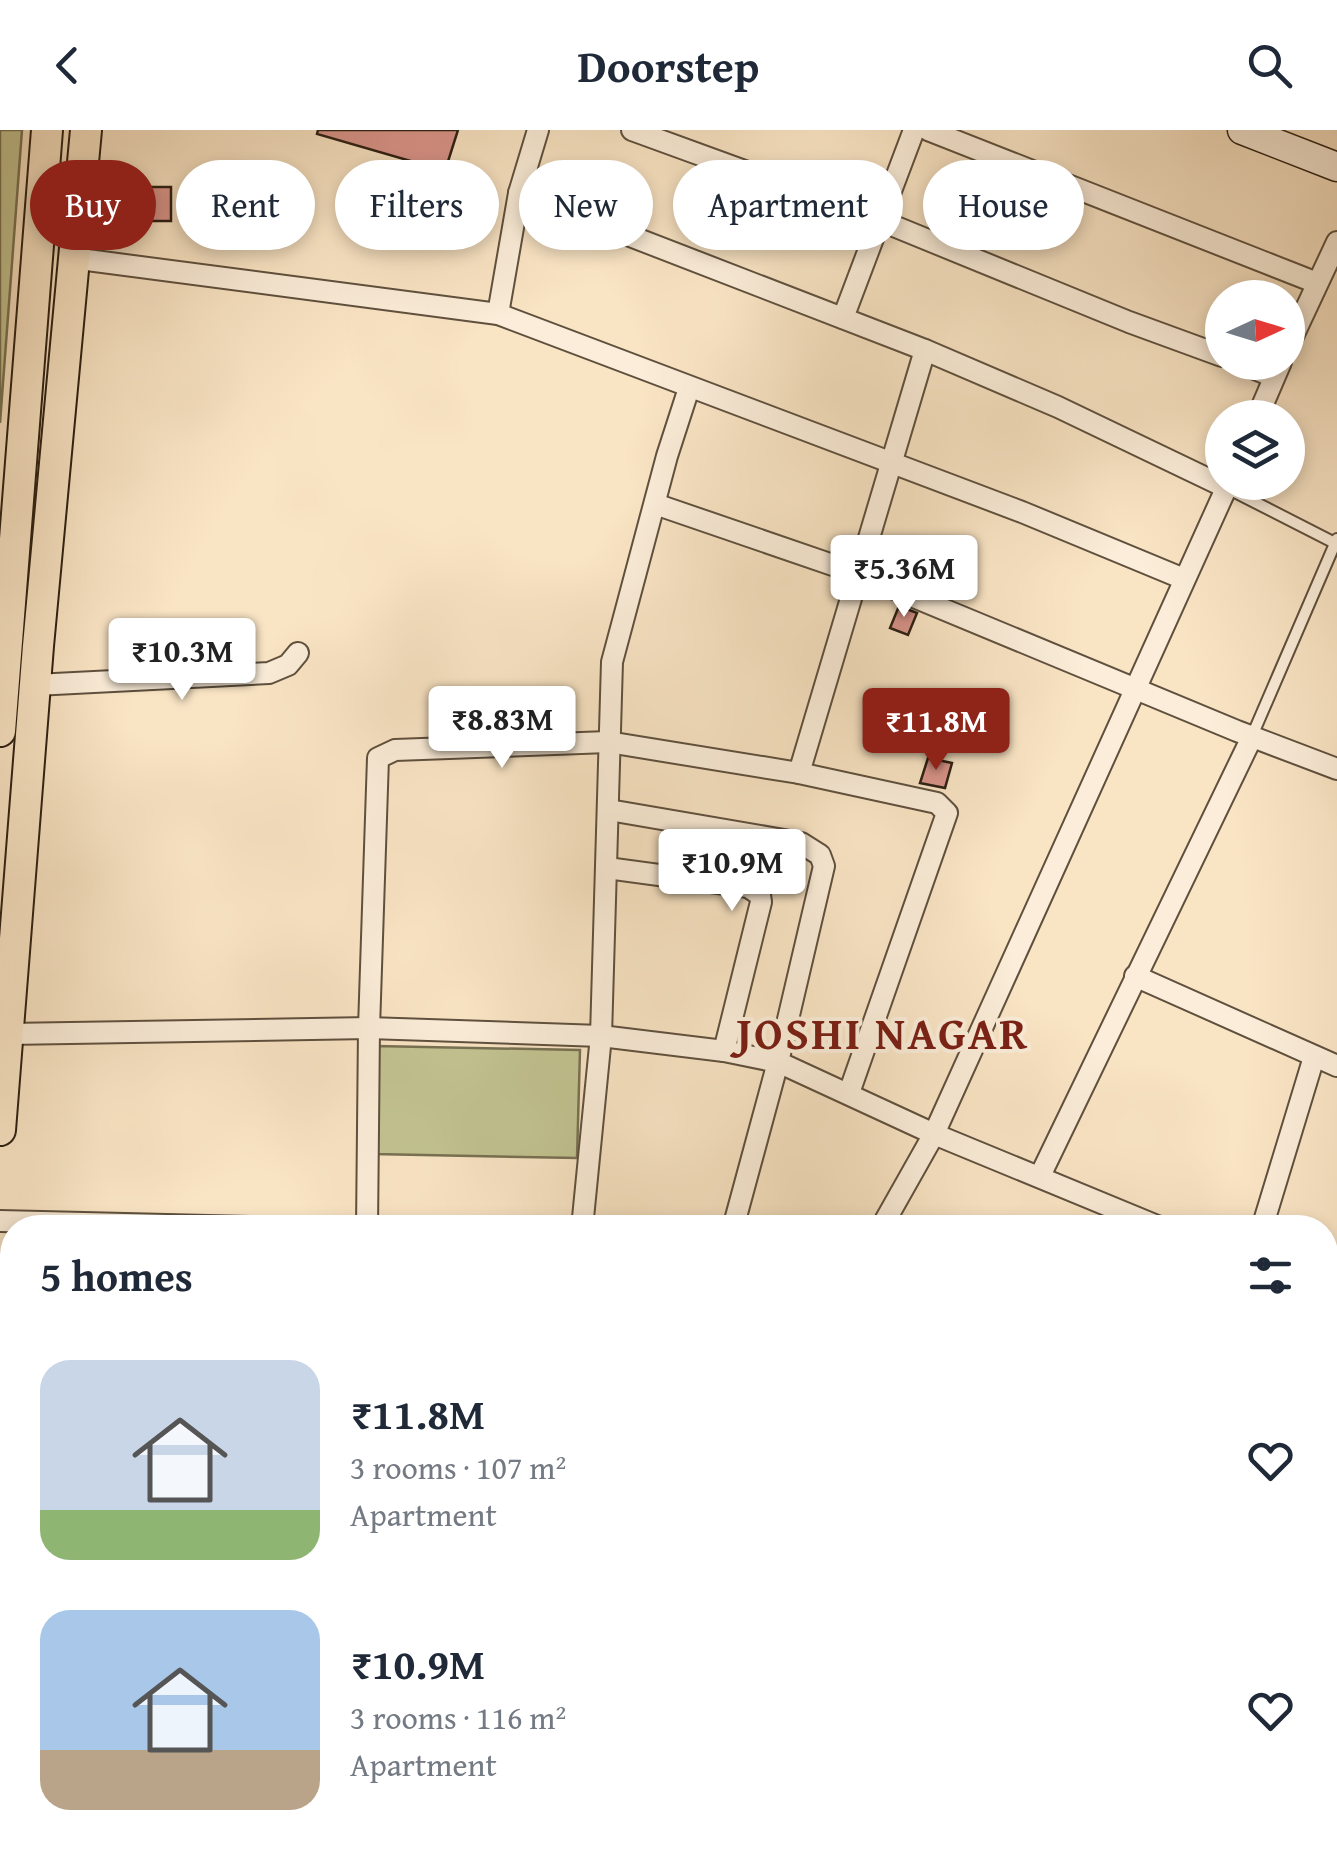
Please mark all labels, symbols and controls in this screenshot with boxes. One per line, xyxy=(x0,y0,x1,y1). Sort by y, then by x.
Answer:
text: Doorstep xyxy=(578,33,759,98)
icon: back xyxy=(40,38,95,93)
icon: search xyxy=(1242,38,1297,93)
chip: Buy xyxy=(30,160,156,250)
chip: Rent xyxy=(176,160,315,250)
chip: Filters xyxy=(335,160,499,250)
chip: New xyxy=(519,160,653,250)
chip: Apartment xyxy=(673,160,903,250)
chip: House xyxy=(923,160,1084,250)
north arrow xyxy=(1205,280,1305,380)
map controls xyxy=(1205,280,1305,500)
button: layers xyxy=(1205,400,1305,500)
pin: ₹5.36M xyxy=(823,535,985,620)
text: ₹5.36M xyxy=(853,544,955,591)
pin: ₹10.3M xyxy=(101,618,263,703)
text: ₹10.3M xyxy=(131,627,233,674)
pin: ₹8.83M xyxy=(421,686,583,771)
pin: ₹11.8M xyxy=(855,688,1017,773)
text: ₹8.83M xyxy=(451,695,553,742)
text: ₹11.8M xyxy=(885,697,987,744)
pin: ₹10.9M xyxy=(651,829,813,914)
text: ₹10.9M xyxy=(681,838,783,885)
district label: JOSHI NAGAR xyxy=(729,1000,1030,1065)
text: 5 homes xyxy=(40,1245,193,1306)
icon: filters xyxy=(1243,1248,1298,1303)
text: ₹11.8M xyxy=(350,1383,485,1444)
icon: home xyxy=(120,1400,240,1520)
icon: heart xyxy=(1243,1433,1298,1488)
text: 3 rooms · 107 m² xyxy=(350,1444,566,1491)
text: Apartment xyxy=(350,1491,497,1538)
text: ₹10.9M xyxy=(350,1633,485,1694)
icon: home xyxy=(120,1650,240,1770)
icon: heart xyxy=(1243,1683,1298,1738)
text: 3 rooms · 116 m² xyxy=(350,1694,566,1741)
text: Apartment xyxy=(350,1741,497,1788)

